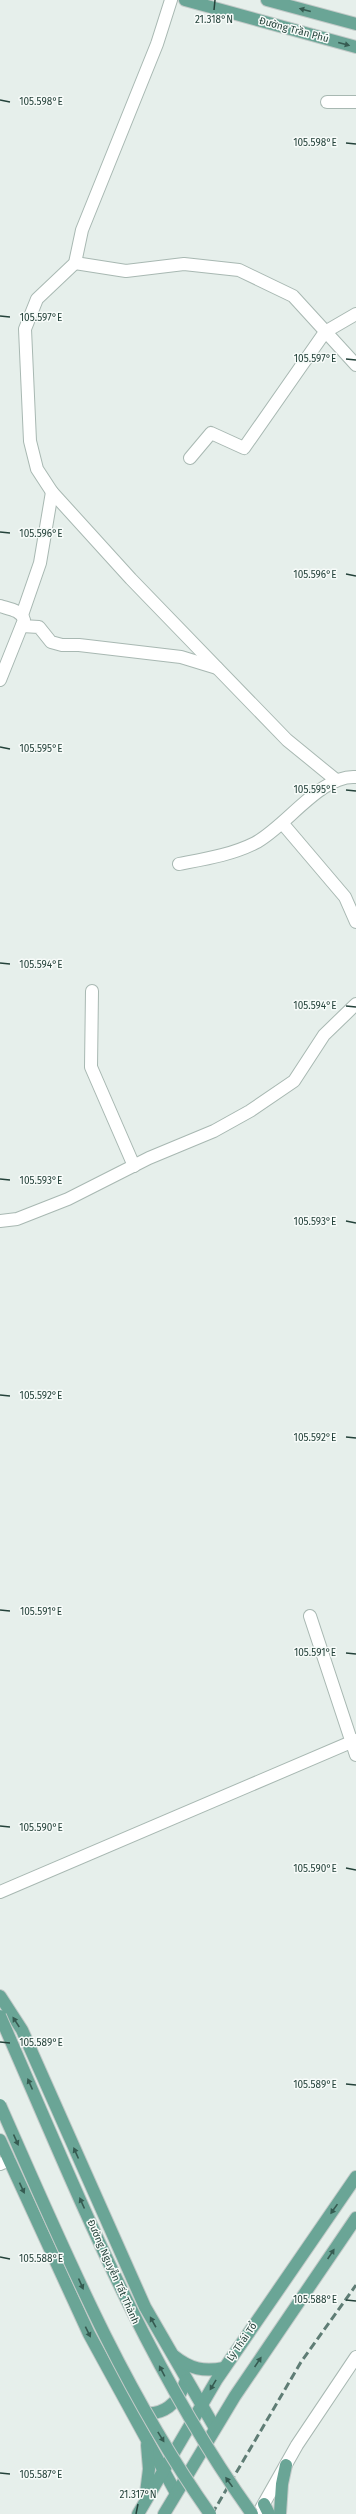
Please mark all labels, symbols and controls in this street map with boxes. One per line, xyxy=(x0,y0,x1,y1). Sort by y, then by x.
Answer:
one-way arrow xyxy=(299,7,311,13)
text: 21.318°N xyxy=(195,14,233,26)
street label: Đường Trần Phú xyxy=(258,14,330,45)
one-way arrow xyxy=(339,41,351,47)
text: 105.598°E xyxy=(19,96,63,108)
text: 105.598°E xyxy=(293,137,337,149)
text: 105.597°E xyxy=(20,312,62,324)
text: 105.597°E xyxy=(294,353,336,365)
text: 105.596°E xyxy=(19,528,63,540)
text: 105.596°E xyxy=(293,569,337,581)
text: 105.595°E xyxy=(19,743,63,755)
text: 105.595°E xyxy=(293,784,337,796)
text: 105.594°E xyxy=(19,959,63,971)
text: 105.594°E xyxy=(293,1000,337,1012)
text: 105.593°E xyxy=(20,1175,62,1187)
text: 105.593°E xyxy=(294,1216,336,1228)
text: 105.592°E xyxy=(20,1390,62,1402)
text: 105.592°E xyxy=(294,1432,336,1444)
text: 105.591°E xyxy=(20,1606,62,1618)
text: 105.591°E xyxy=(294,1647,336,1659)
text: 105.590°E xyxy=(19,1822,63,1834)
text: 105.590°E xyxy=(293,1863,337,1875)
one-way arrow xyxy=(13,2016,20,2028)
text: 105.589°E xyxy=(19,2037,63,2049)
one-way arrow xyxy=(27,2078,33,2090)
text: 105.589°E xyxy=(293,2079,337,2091)
one-way arrow xyxy=(13,2135,19,2146)
one-way arrow xyxy=(73,2147,79,2158)
one-way arrow xyxy=(19,2182,25,2194)
one-way arrow xyxy=(79,2197,85,2209)
one-way arrow xyxy=(330,2204,338,2214)
street label: Đường Nguyễn Tất Thành xyxy=(84,2217,142,2326)
one-way arrow xyxy=(327,2249,335,2259)
text: 105.588°E xyxy=(19,2253,63,2265)
one-way arrow xyxy=(78,2279,84,2290)
text: 105.588°E xyxy=(293,2294,337,2306)
one-way arrow xyxy=(150,2316,156,2328)
street label: Lý Thái Tổ xyxy=(223,2319,260,2364)
one-way arrow xyxy=(85,2326,91,2337)
one-way arrow xyxy=(254,2357,262,2367)
one-way arrow xyxy=(159,2365,165,2377)
one-way arrow xyxy=(209,2379,216,2391)
one-way arrow xyxy=(157,2431,164,2443)
text: 105.587°E xyxy=(20,2469,62,2481)
one-way arrow xyxy=(225,2477,233,2488)
text: 21.317°N xyxy=(119,2489,157,2501)

